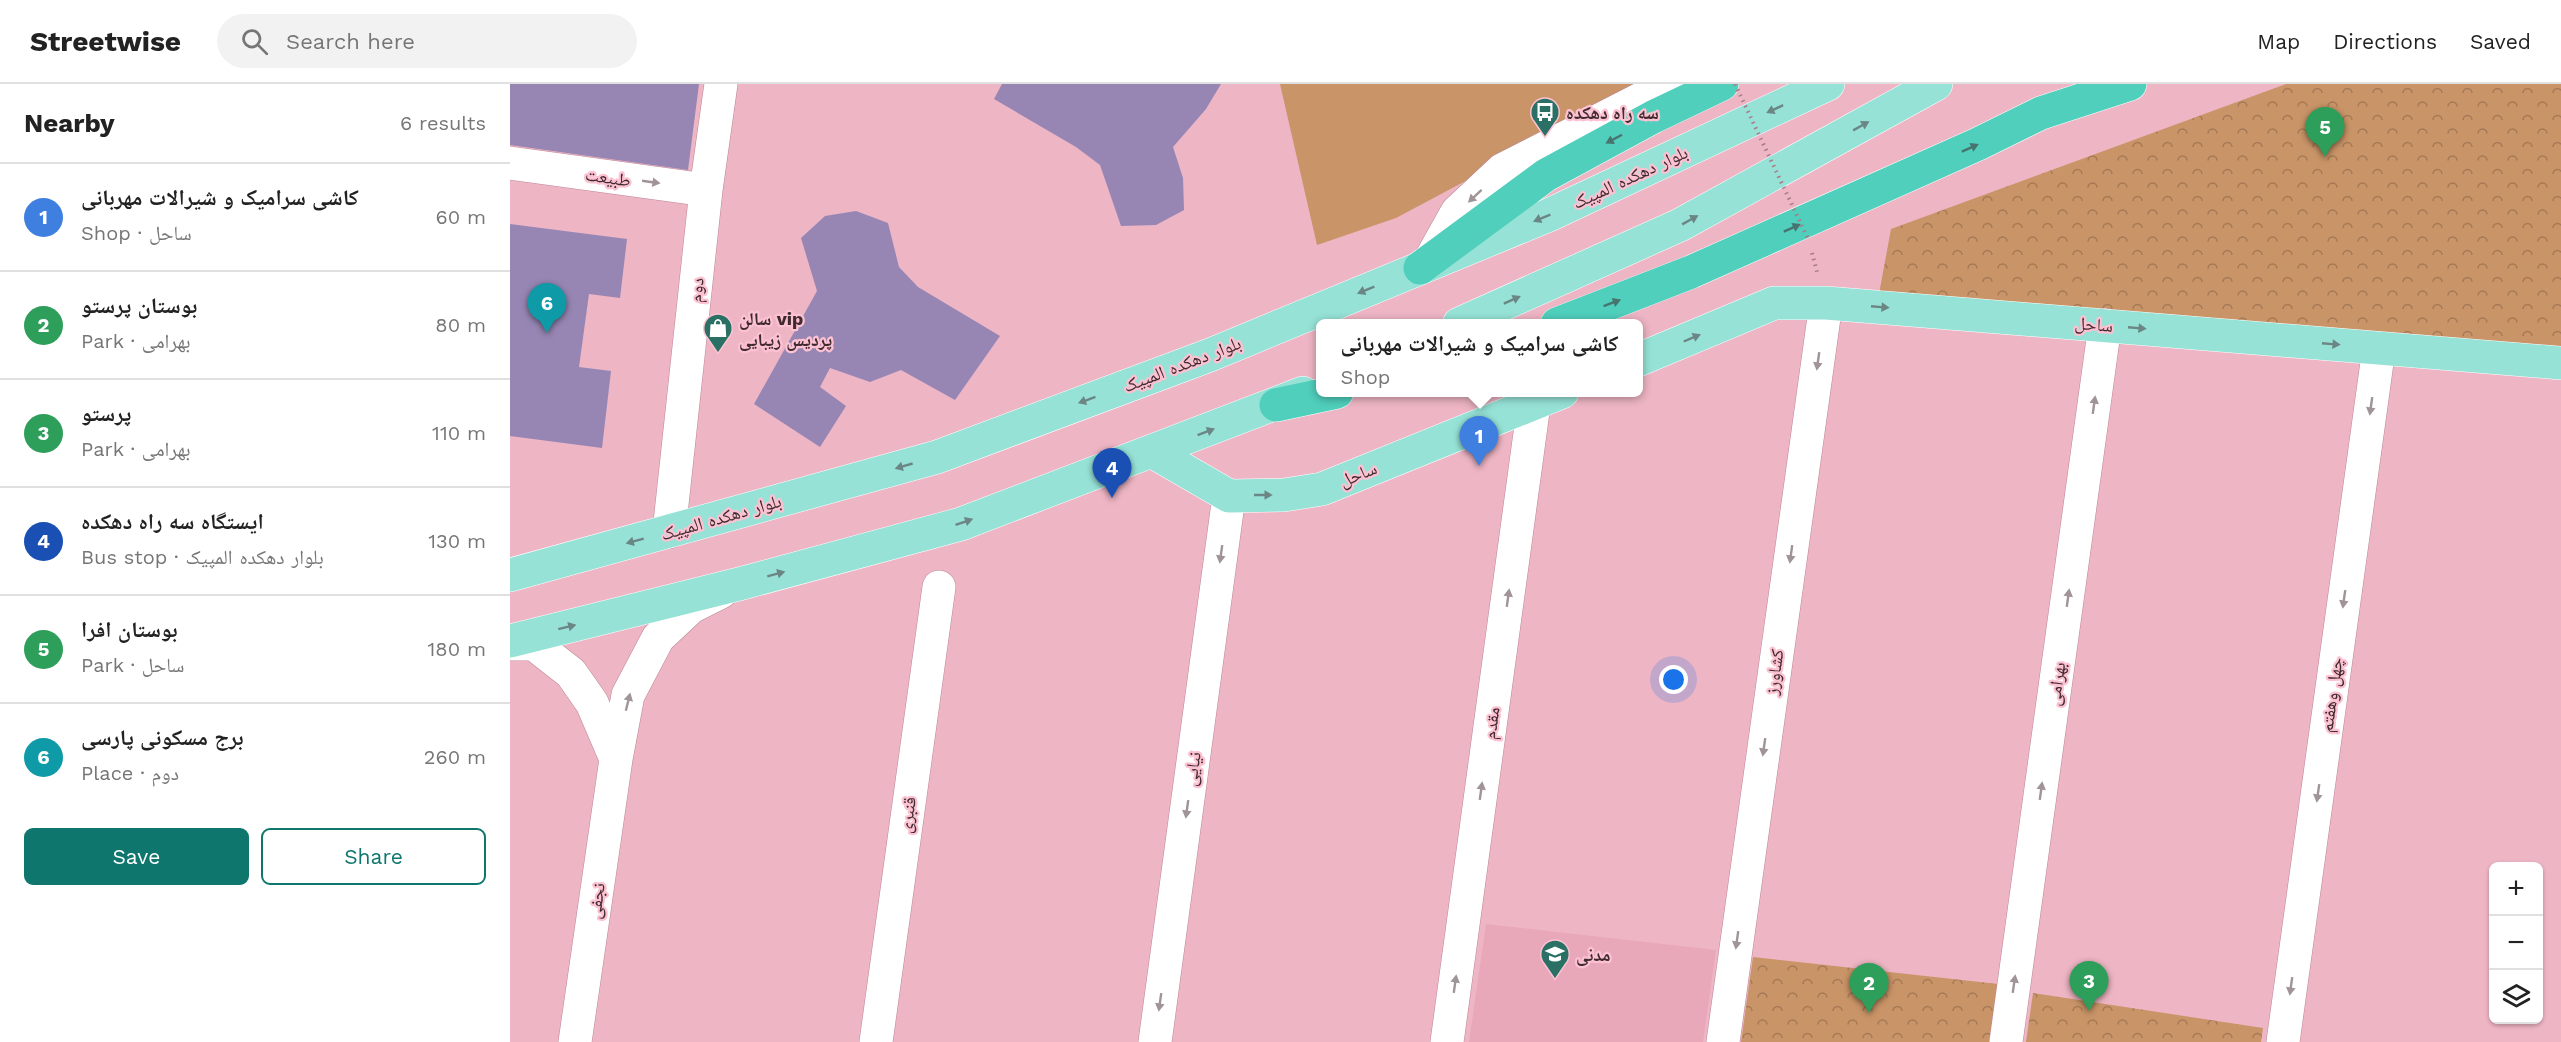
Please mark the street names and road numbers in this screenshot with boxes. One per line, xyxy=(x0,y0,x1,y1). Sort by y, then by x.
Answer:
street label: بلوار دهکده المپیک xyxy=(1569,141,1691,214)
street label: طبیعت xyxy=(584,163,632,191)
street label: دوم xyxy=(684,277,710,304)
street label: ساحل xyxy=(2074,312,2114,337)
street label: بلوار دهکده المپیک xyxy=(1120,332,1244,397)
street label: ساحل xyxy=(1336,457,1380,492)
street label: بلوار دهکده المپیک xyxy=(658,490,784,545)
street label: کشاورز xyxy=(1760,647,1788,697)
street label: چهل وهفتم xyxy=(2315,656,2349,734)
street label: بهرامی xyxy=(2043,661,2070,707)
street label: مقدم xyxy=(1478,705,1506,741)
street label: نیایی xyxy=(1179,750,1206,788)
street label: قنبری xyxy=(894,795,921,835)
street label: نجفی xyxy=(583,882,610,921)

